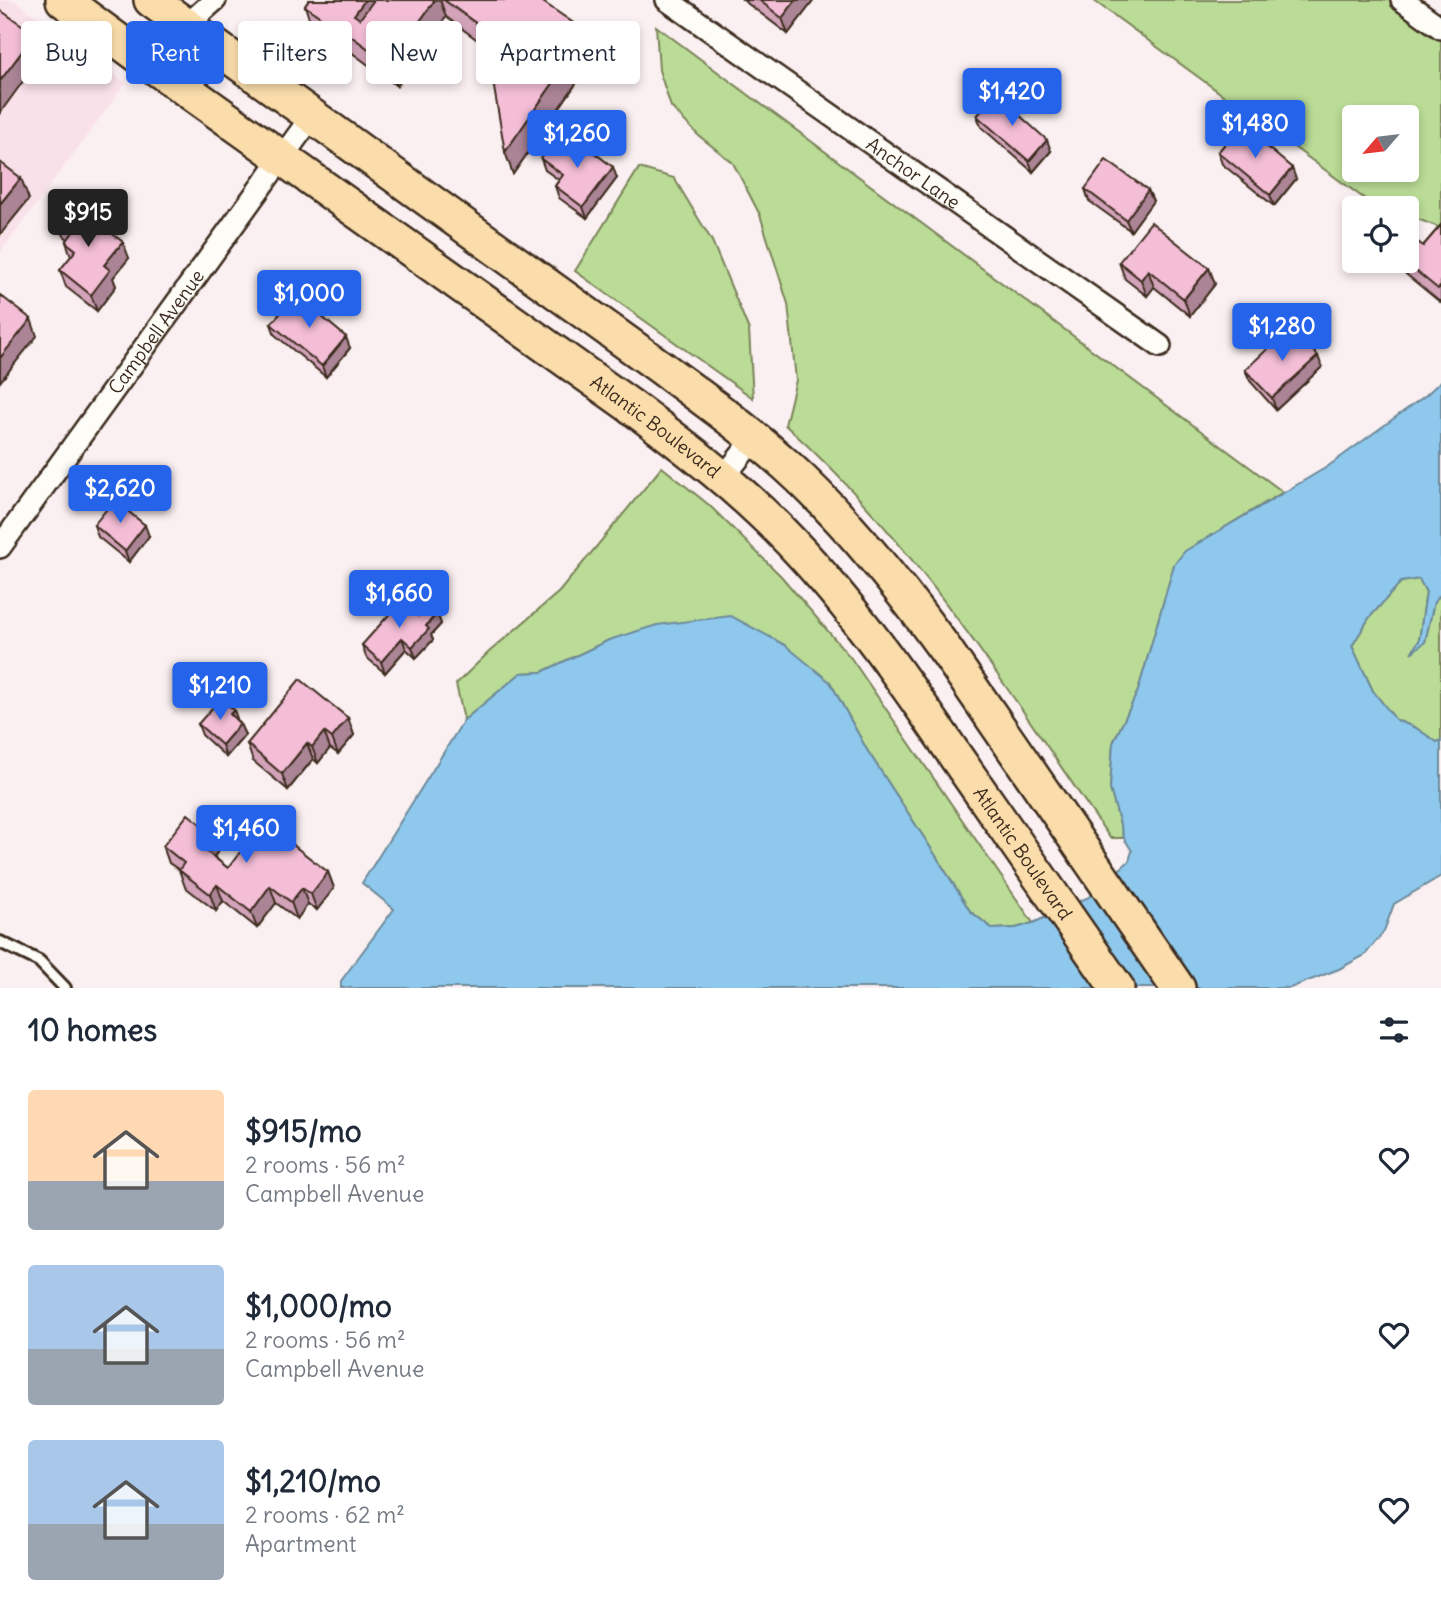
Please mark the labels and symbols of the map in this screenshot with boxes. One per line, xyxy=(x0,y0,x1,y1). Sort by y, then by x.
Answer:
pin: $1,420 xyxy=(955,68,1069,128)
pin: $1,480 xyxy=(1198,100,1312,160)
north arrow xyxy=(1342,105,1419,182)
pin: $1,260 xyxy=(520,110,634,170)
street label: Anchor Lane xyxy=(862,132,965,214)
pin: $915 xyxy=(47,190,129,249)
street label: Campbell Avenue xyxy=(103,264,209,399)
pin: $1,000 xyxy=(252,270,366,330)
pin: $1,280 xyxy=(1225,304,1339,363)
street label: Atlantic Boulevard xyxy=(586,369,725,483)
pin: $2,620 xyxy=(63,466,177,525)
pin: $1,660 xyxy=(342,570,456,630)
pin: $1,210 xyxy=(163,662,277,722)
street label: Atlantic Boulevard xyxy=(968,782,1078,924)
pin: $1,460 xyxy=(189,806,303,865)

